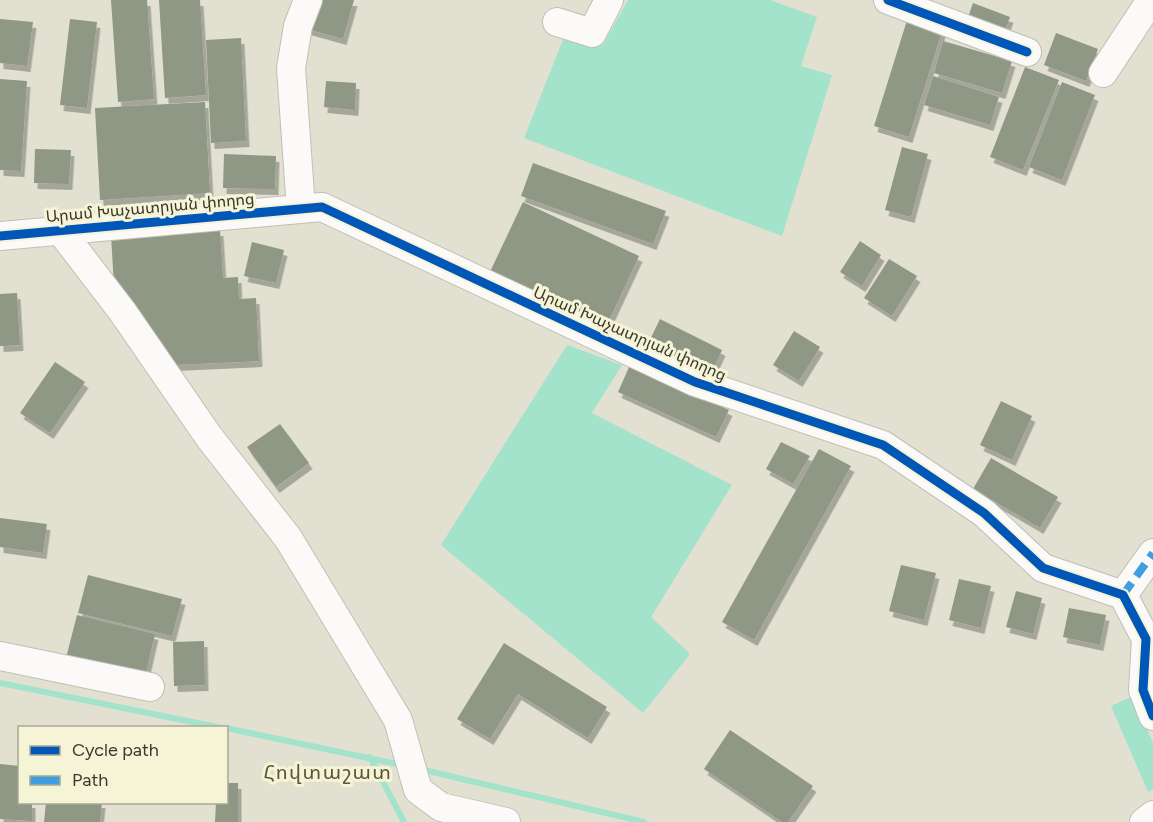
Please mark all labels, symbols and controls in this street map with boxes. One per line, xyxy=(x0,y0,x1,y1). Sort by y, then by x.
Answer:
street label: Արամ Խաչատրյան փողոց xyxy=(45,189,255,226)
street label: Արամ Խաչատրյան փողոց xyxy=(530,282,729,385)
legend xyxy=(18,726,228,804)
text: Cycle path xyxy=(72,739,159,761)
district label: Հովտաշատ xyxy=(264,760,392,784)
text: Path xyxy=(72,769,108,791)

